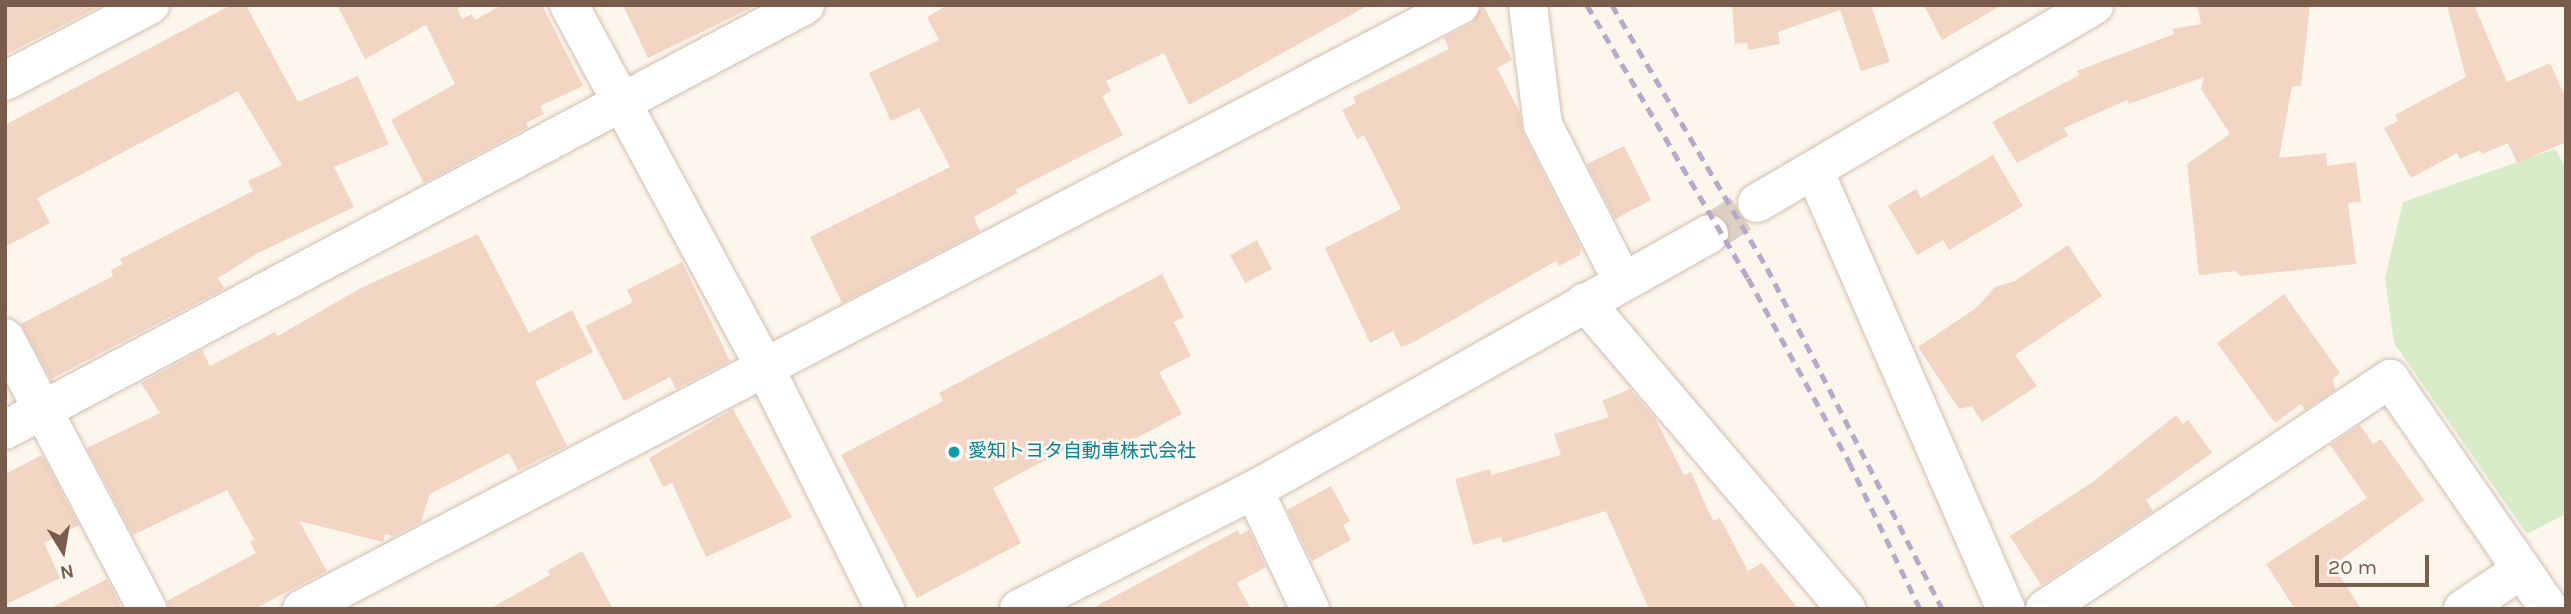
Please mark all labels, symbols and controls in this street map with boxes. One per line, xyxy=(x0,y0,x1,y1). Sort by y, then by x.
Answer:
place label: 愛知トヨタ自動車株式会社 xyxy=(968,441,1196,463)
marker: 愛知トヨタ自動車株式会社 xyxy=(946,444,962,460)
north arrow xyxy=(28,516,98,586)
scale bar xyxy=(2319,540,2433,584)
text: 20 m xyxy=(2328,555,2377,579)
text: N xyxy=(58,560,76,584)

